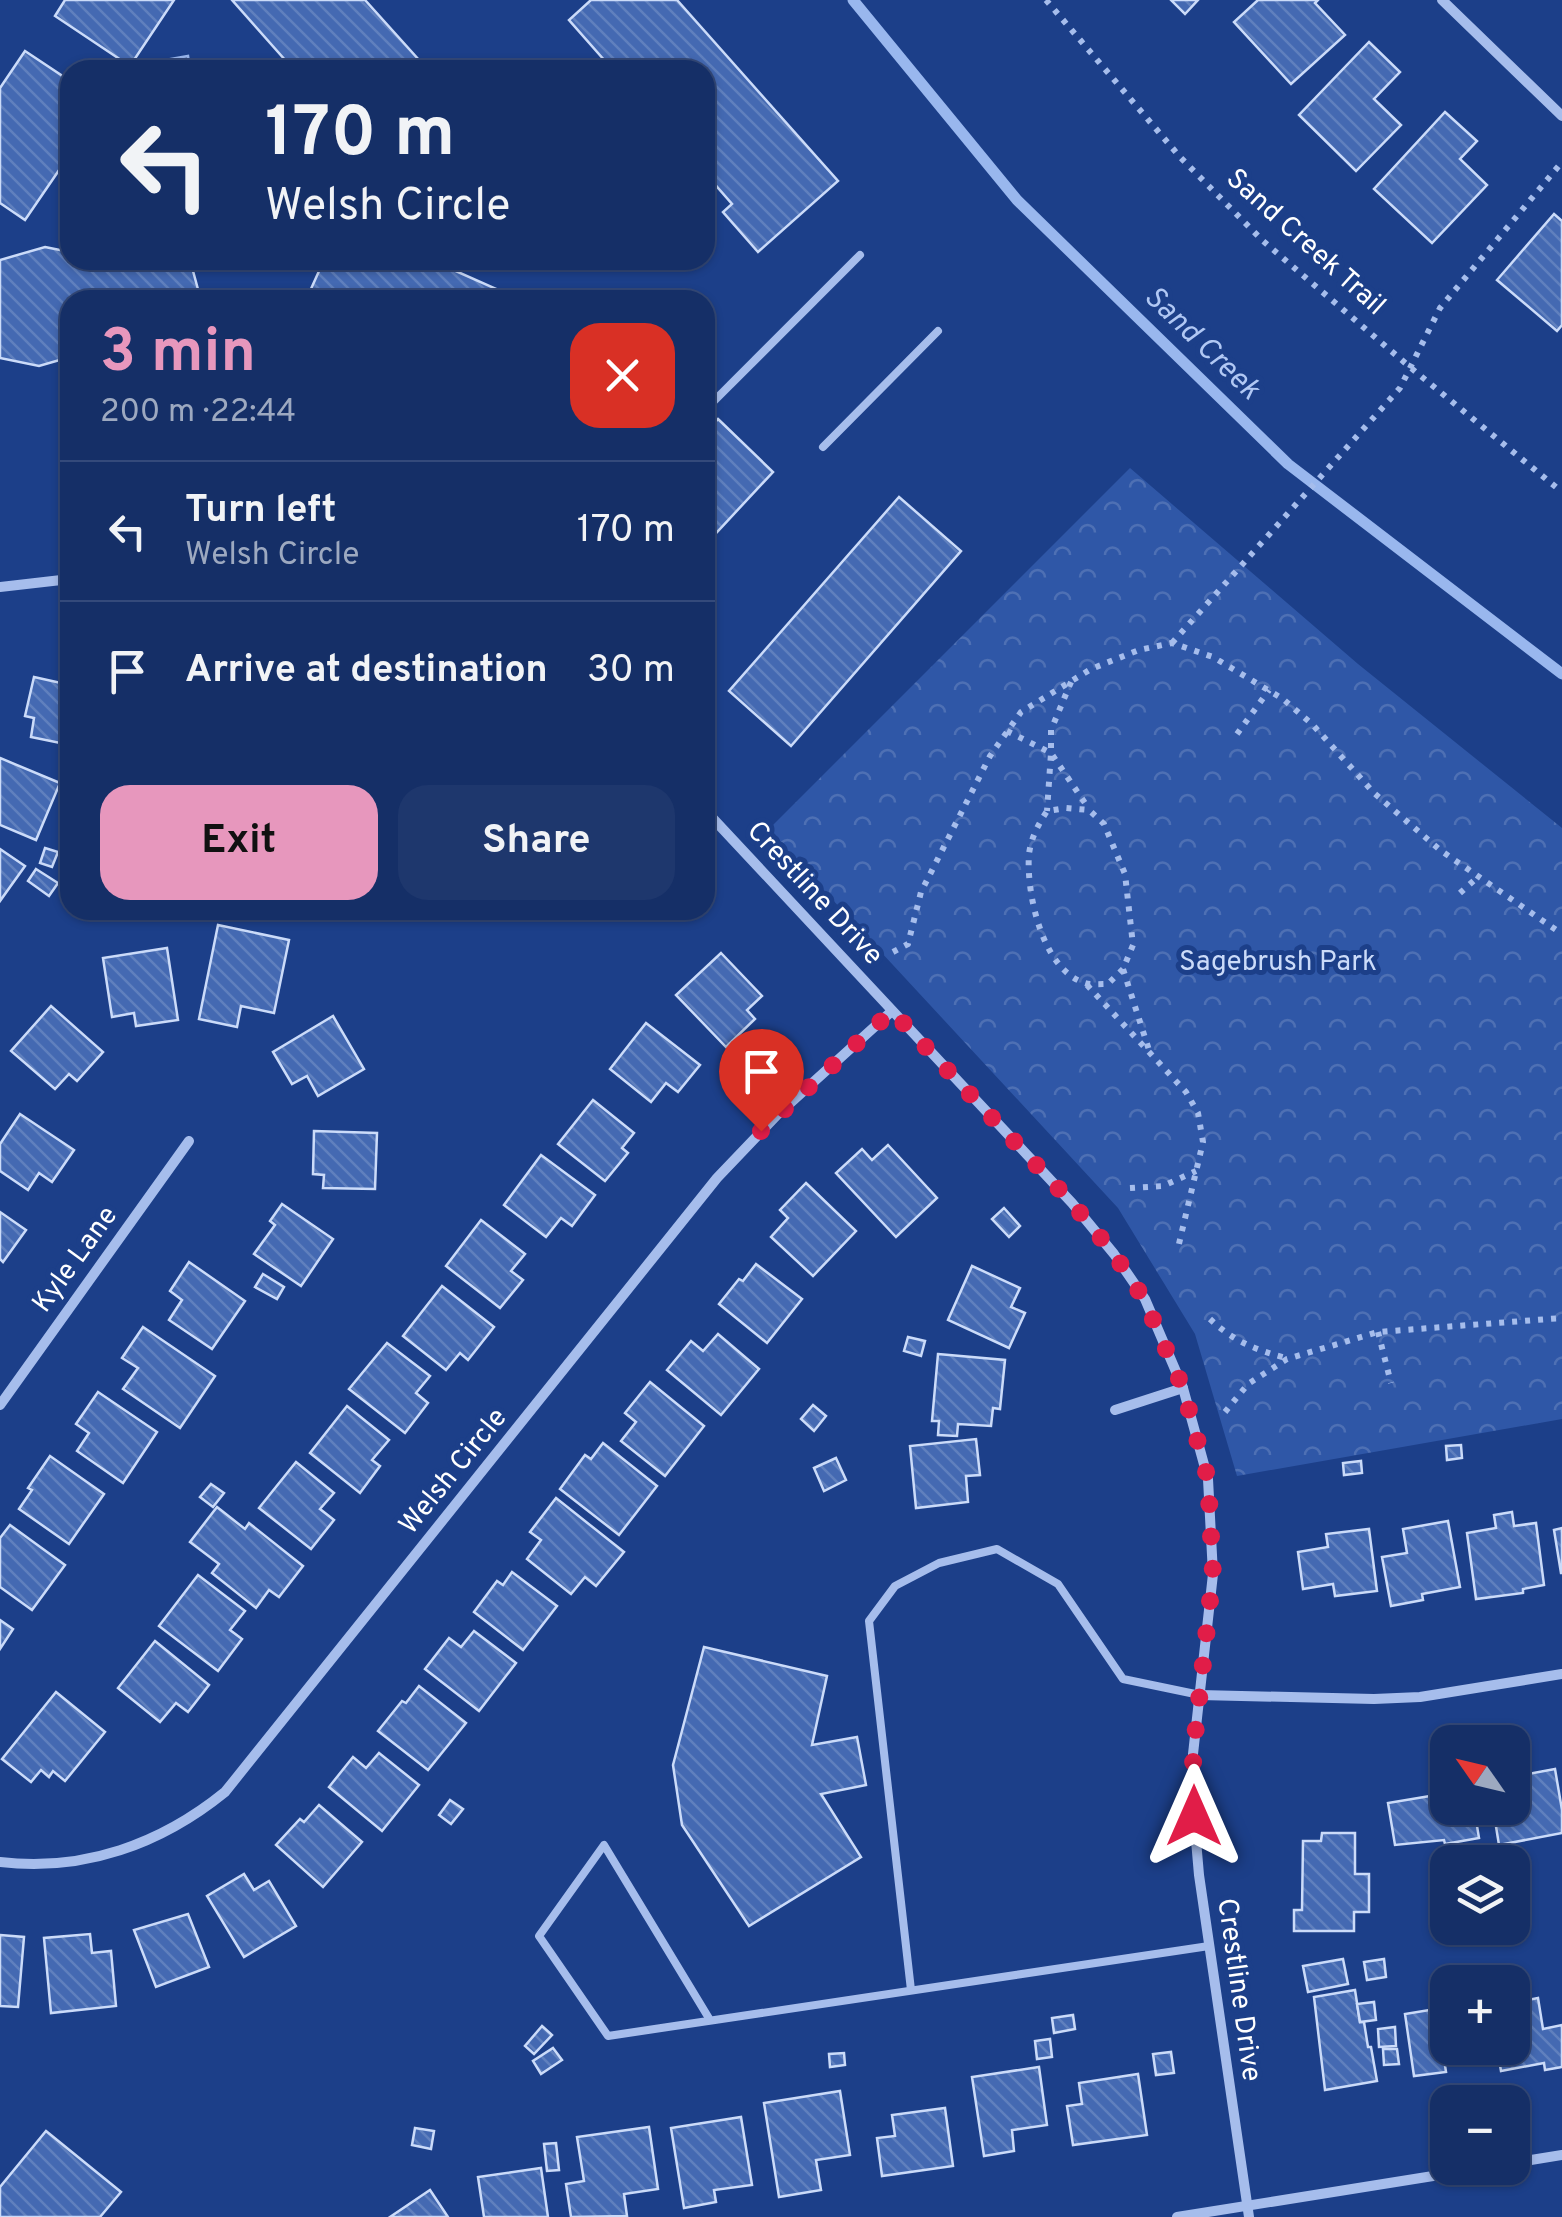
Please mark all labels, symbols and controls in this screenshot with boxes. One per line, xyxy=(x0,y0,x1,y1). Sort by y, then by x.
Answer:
text: 170 m xyxy=(265,92,455,181)
icon: left xyxy=(100,100,230,230)
street label: Sand Creek Trail xyxy=(1218,162,1392,324)
text: Welsh Circle xyxy=(265,179,510,236)
water label: Sand Creek xyxy=(1135,279,1268,409)
text: 3 min xyxy=(100,317,256,393)
button: close xyxy=(570,323,675,428)
text: 200 m · 22:44 xyxy=(100,393,296,433)
text: Turn left xyxy=(185,487,337,536)
icon: left xyxy=(100,504,155,559)
text: 170 m xyxy=(577,507,675,556)
text: Welsh Circle xyxy=(185,536,359,576)
icon: arrive xyxy=(100,644,155,699)
text: Arrive at destination xyxy=(185,647,548,696)
text: 30 m xyxy=(587,647,675,696)
button: Exit xyxy=(100,785,378,900)
button: Share xyxy=(398,785,675,900)
street label: Crestline Drive xyxy=(738,814,890,974)
park label: Sagebrush Park xyxy=(1179,945,1377,981)
pin xyxy=(719,1029,804,1132)
icon: arrive xyxy=(734,1044,789,1099)
street label: Kyle Lane xyxy=(25,1200,127,1320)
street label: Welsh Circle xyxy=(392,1401,516,1543)
north arrow xyxy=(1430,1725,1530,1825)
map controls xyxy=(1430,1725,1530,2185)
position arrow xyxy=(1142,1764,1246,1868)
button: layers xyxy=(1430,1845,1530,1945)
street label: Crestline Drive xyxy=(1207,1896,1269,2084)
button: + xyxy=(1430,1965,1530,2065)
button: − xyxy=(1430,2085,1530,2185)

